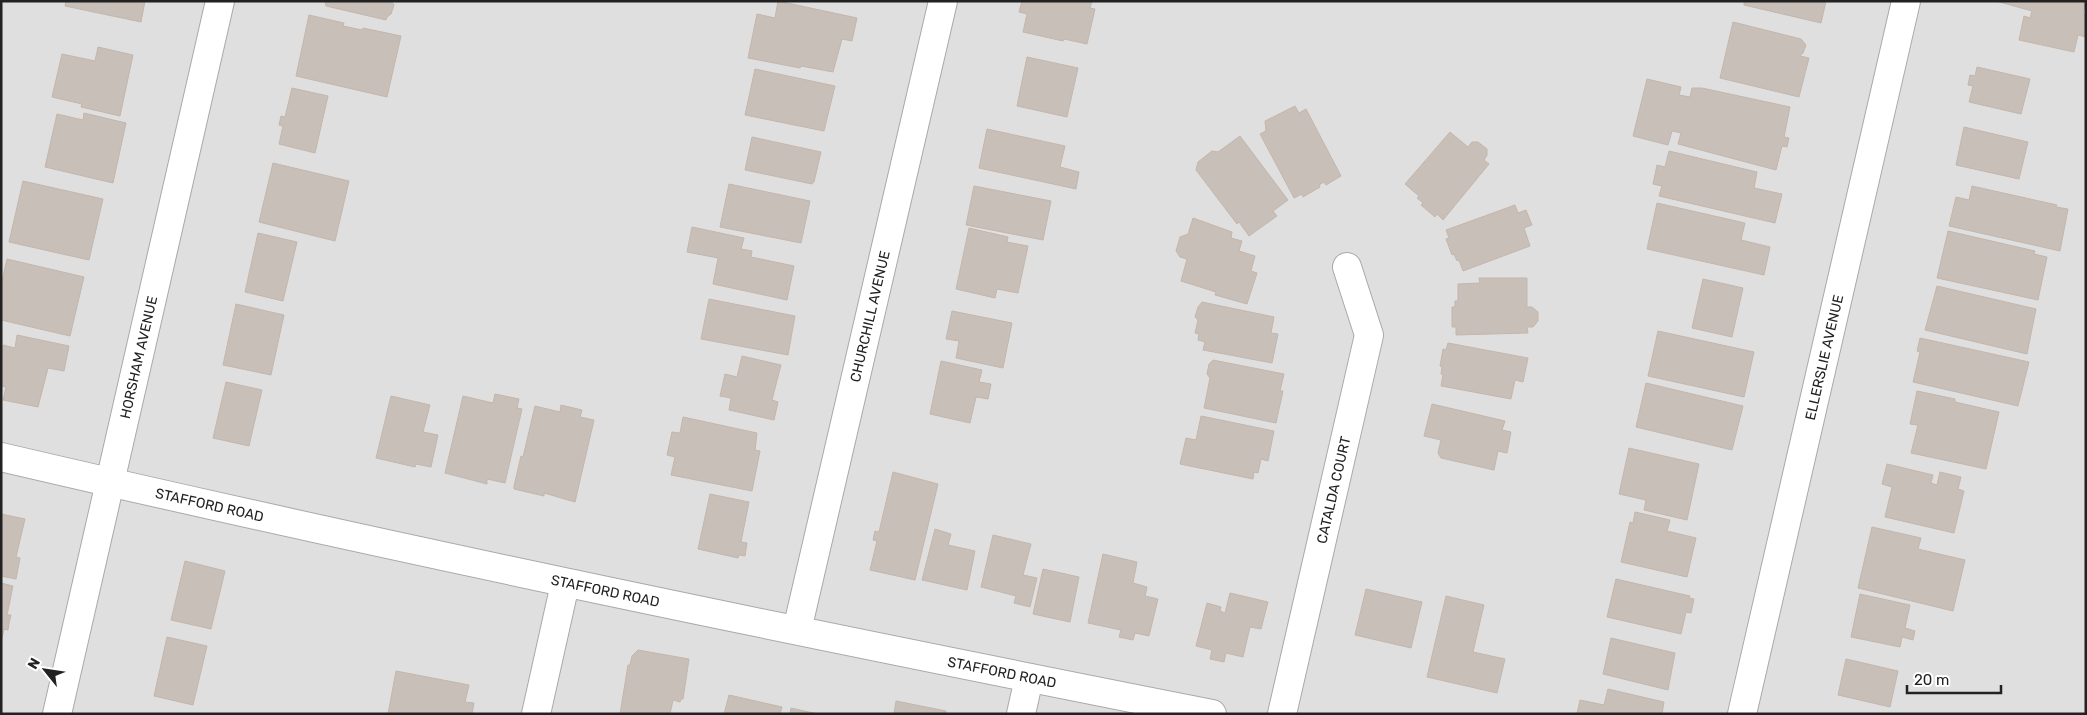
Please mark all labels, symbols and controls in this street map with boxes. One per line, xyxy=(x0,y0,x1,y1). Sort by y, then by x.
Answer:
street label: CHURCHILL AVENUE xyxy=(847,249,894,384)
street label: ELLERSLIE AVENUE xyxy=(1802,293,1847,422)
street label: HORSHAM AVENUE xyxy=(117,294,161,420)
street label: CATALDA COURT xyxy=(1313,435,1355,545)
street label: STAFFORD ROAD xyxy=(154,485,265,526)
street label: STAFFORD ROAD xyxy=(549,571,661,611)
north arrow xyxy=(20,645,70,695)
street label: STAFFORD ROAD xyxy=(946,653,1058,692)
text: N xyxy=(24,655,44,672)
scale bar xyxy=(1907,662,2001,694)
text: 20 m xyxy=(1914,671,1949,689)

